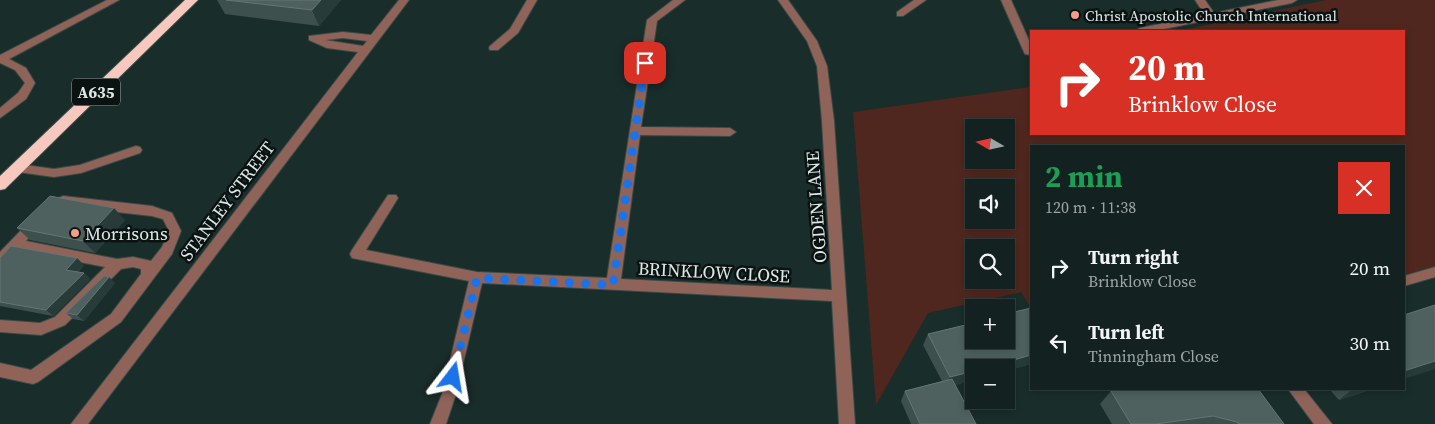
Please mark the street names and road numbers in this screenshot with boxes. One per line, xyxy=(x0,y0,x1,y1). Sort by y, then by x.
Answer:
road number: A635 xyxy=(72,78,120,105)
street label: STANLEY STREET xyxy=(174,136,280,266)
street label: OGDEN LANE xyxy=(800,150,832,264)
street label: BRINKLOW CLOSE xyxy=(637,256,791,288)

